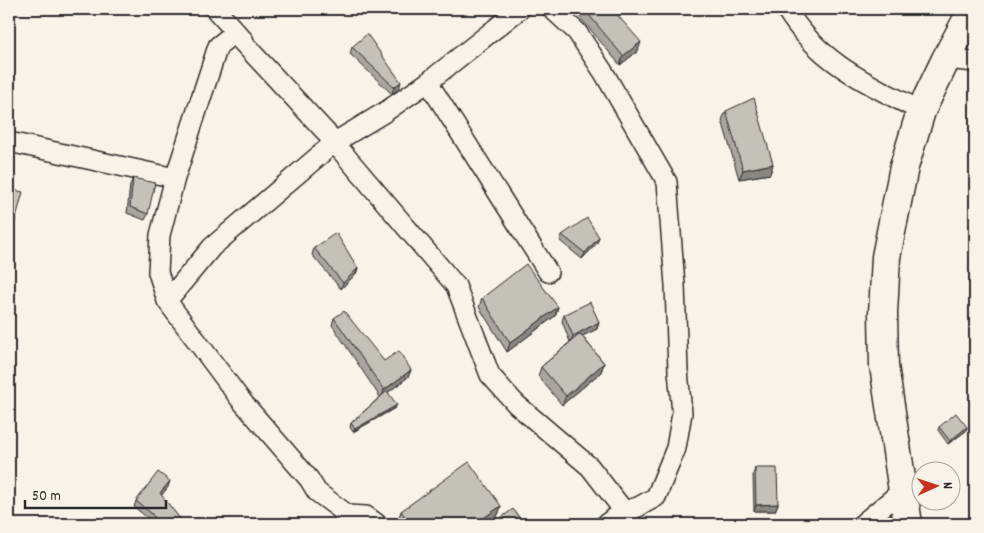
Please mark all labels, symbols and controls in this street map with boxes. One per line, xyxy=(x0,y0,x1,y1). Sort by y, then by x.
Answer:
north arrow xyxy=(912,460,962,510)
scale bar xyxy=(25,478,166,510)
text: N xyxy=(937,481,957,489)
text: 50 m xyxy=(32,486,61,508)

